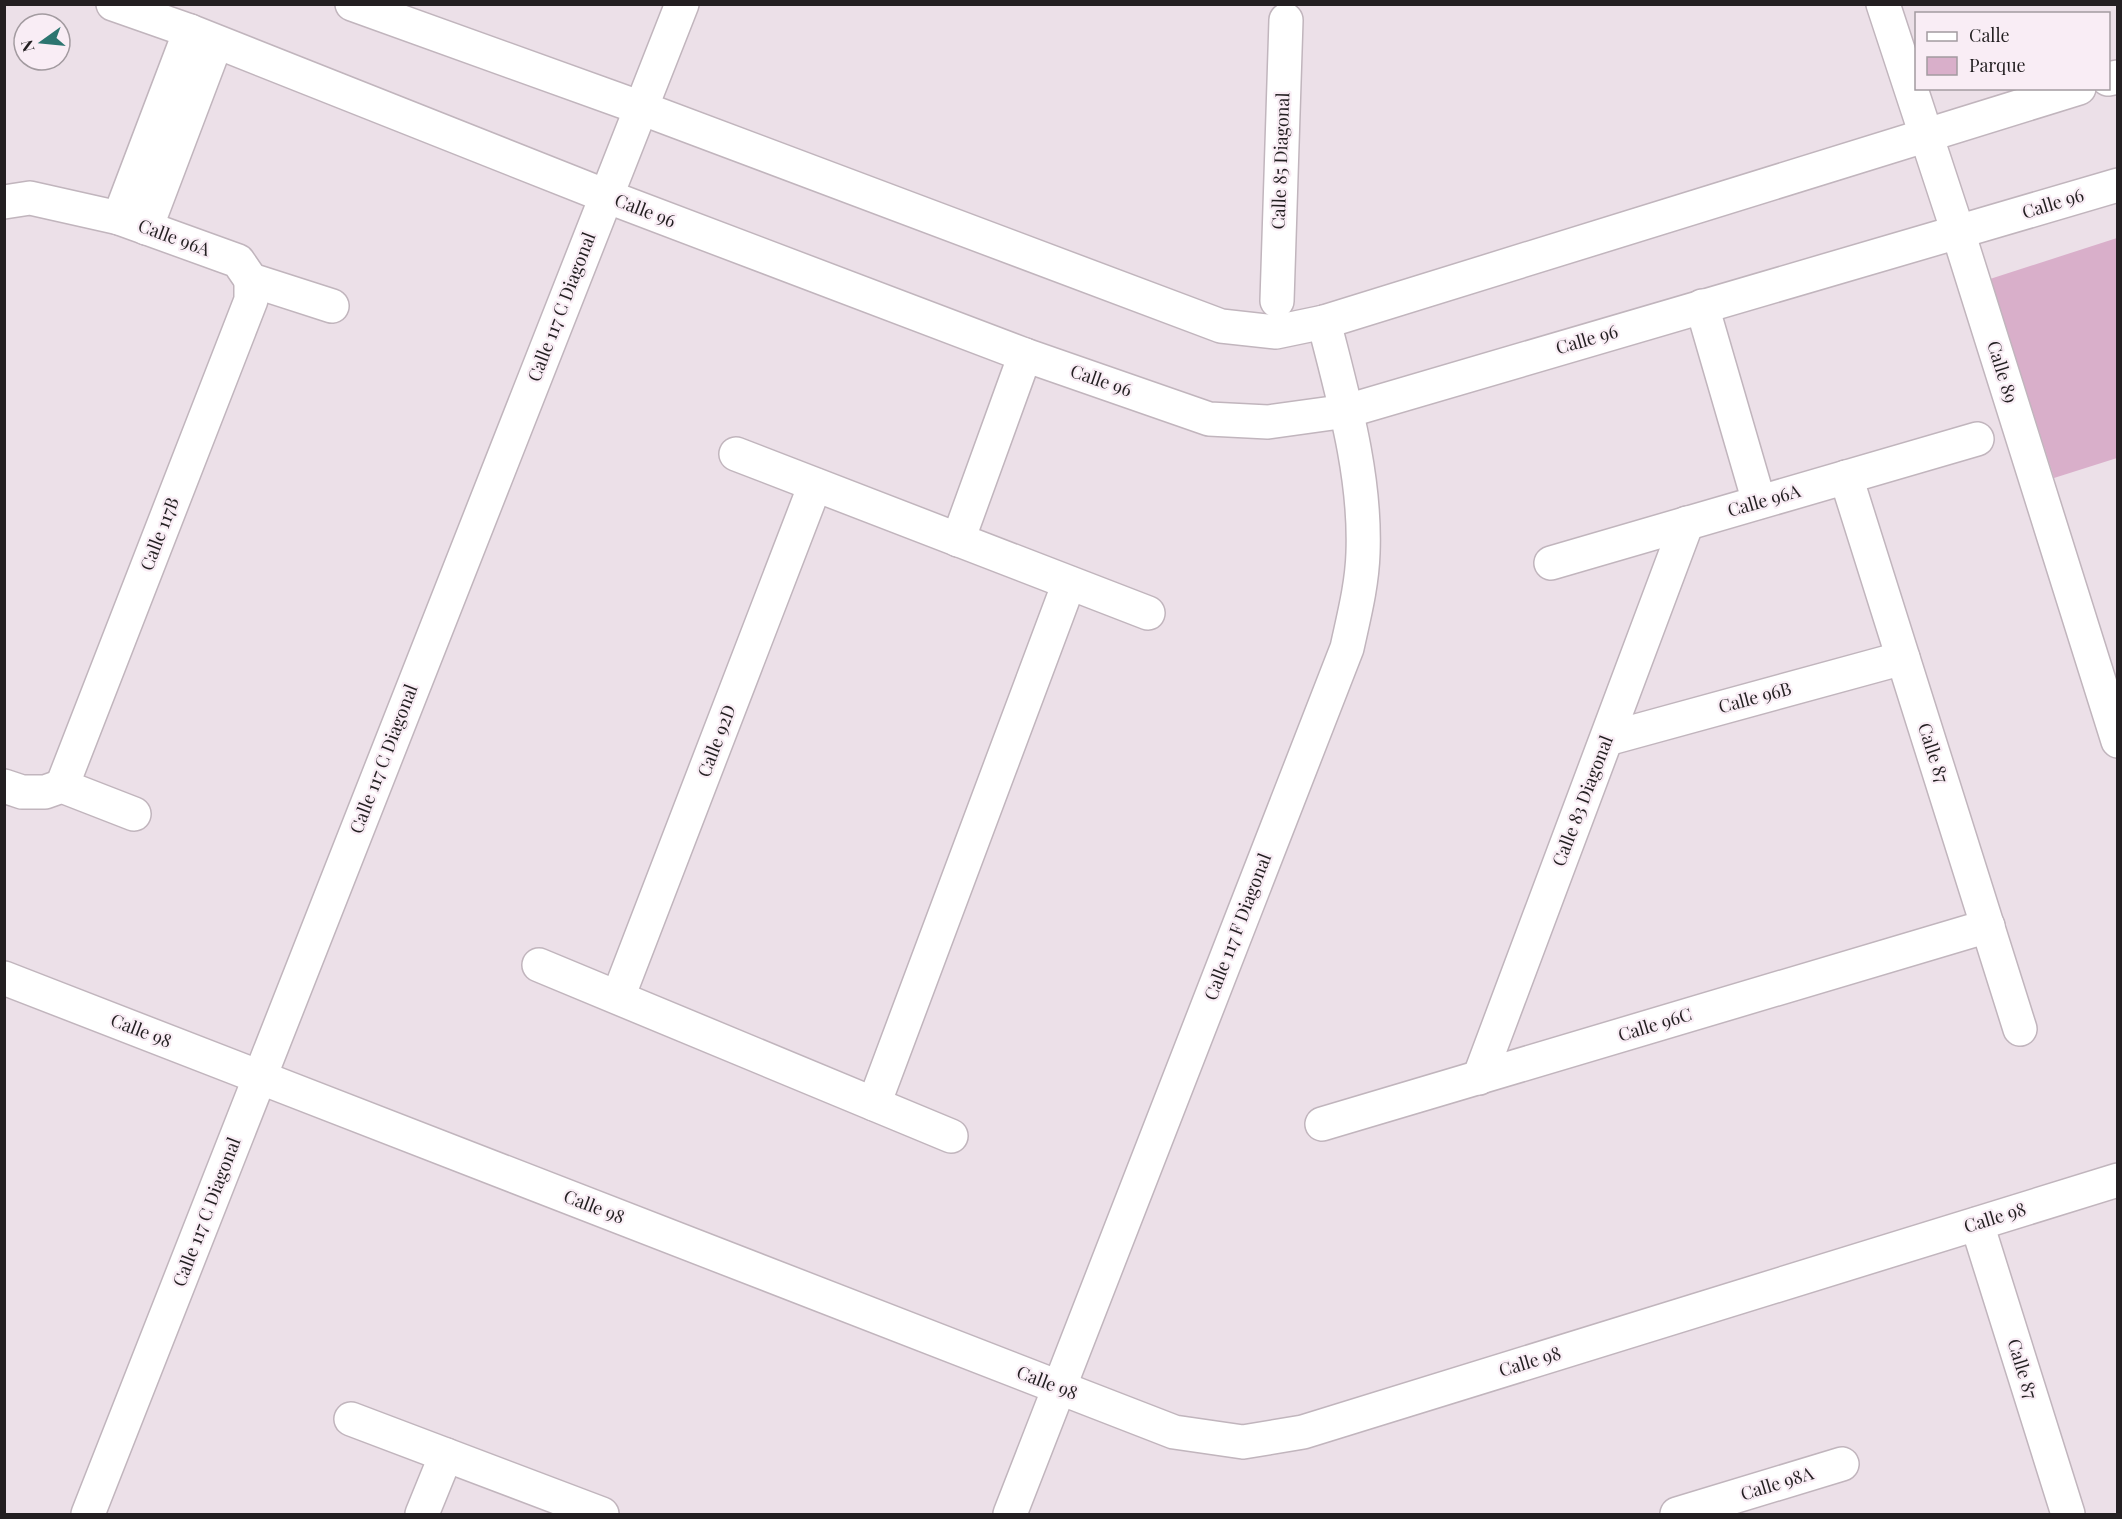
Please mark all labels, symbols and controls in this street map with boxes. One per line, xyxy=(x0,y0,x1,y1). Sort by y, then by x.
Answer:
north arrow xyxy=(12,12,72,72)
legend xyxy=(1915,12,2110,90)
text: Calle xyxy=(1969,23,2010,47)
text: N xyxy=(15,37,39,54)
text: Parque xyxy=(1969,53,2026,77)
street label: Calle 85 Diagonal xyxy=(1266,92,1294,230)
street label: Calle 96 xyxy=(2019,182,2087,224)
street label: Calle 96 xyxy=(611,187,679,233)
street label: Calle 96A xyxy=(135,213,214,261)
street label: Calle 117 C Diagonal xyxy=(522,229,601,385)
street label: Calle 96 xyxy=(1553,319,1621,359)
street label: Calle 89 xyxy=(1982,338,2024,406)
street label: Calle 96 xyxy=(1067,358,1135,402)
street label: Calle 96A xyxy=(1724,478,1804,522)
street label: Calle 117B xyxy=(134,493,184,574)
street label: Calle 96B xyxy=(1716,676,1794,718)
street label: Calle 117 C Diagonal xyxy=(344,681,423,837)
street label: Calle 92D xyxy=(691,701,741,780)
street label: Calle 87 xyxy=(1913,720,1955,786)
street label: Calle 83 Diagonal xyxy=(1546,732,1618,869)
street label: Calle 117 F Diagonal xyxy=(1198,850,1276,1004)
street label: Calle 96C xyxy=(1615,1001,1695,1047)
street label: Calle 98 xyxy=(107,1007,175,1053)
street label: Calle 117 C Diagonal xyxy=(167,1134,246,1290)
street label: Calle 98 xyxy=(560,1183,628,1229)
street label: Calle 98 xyxy=(1961,1196,2029,1238)
street label: Calle 87 xyxy=(2002,1336,2044,1402)
street label: Calle 98 xyxy=(1496,1340,1564,1382)
street label: Calle 98 xyxy=(1013,1359,1081,1405)
street label: Calle 98A xyxy=(1737,1460,1817,1505)

